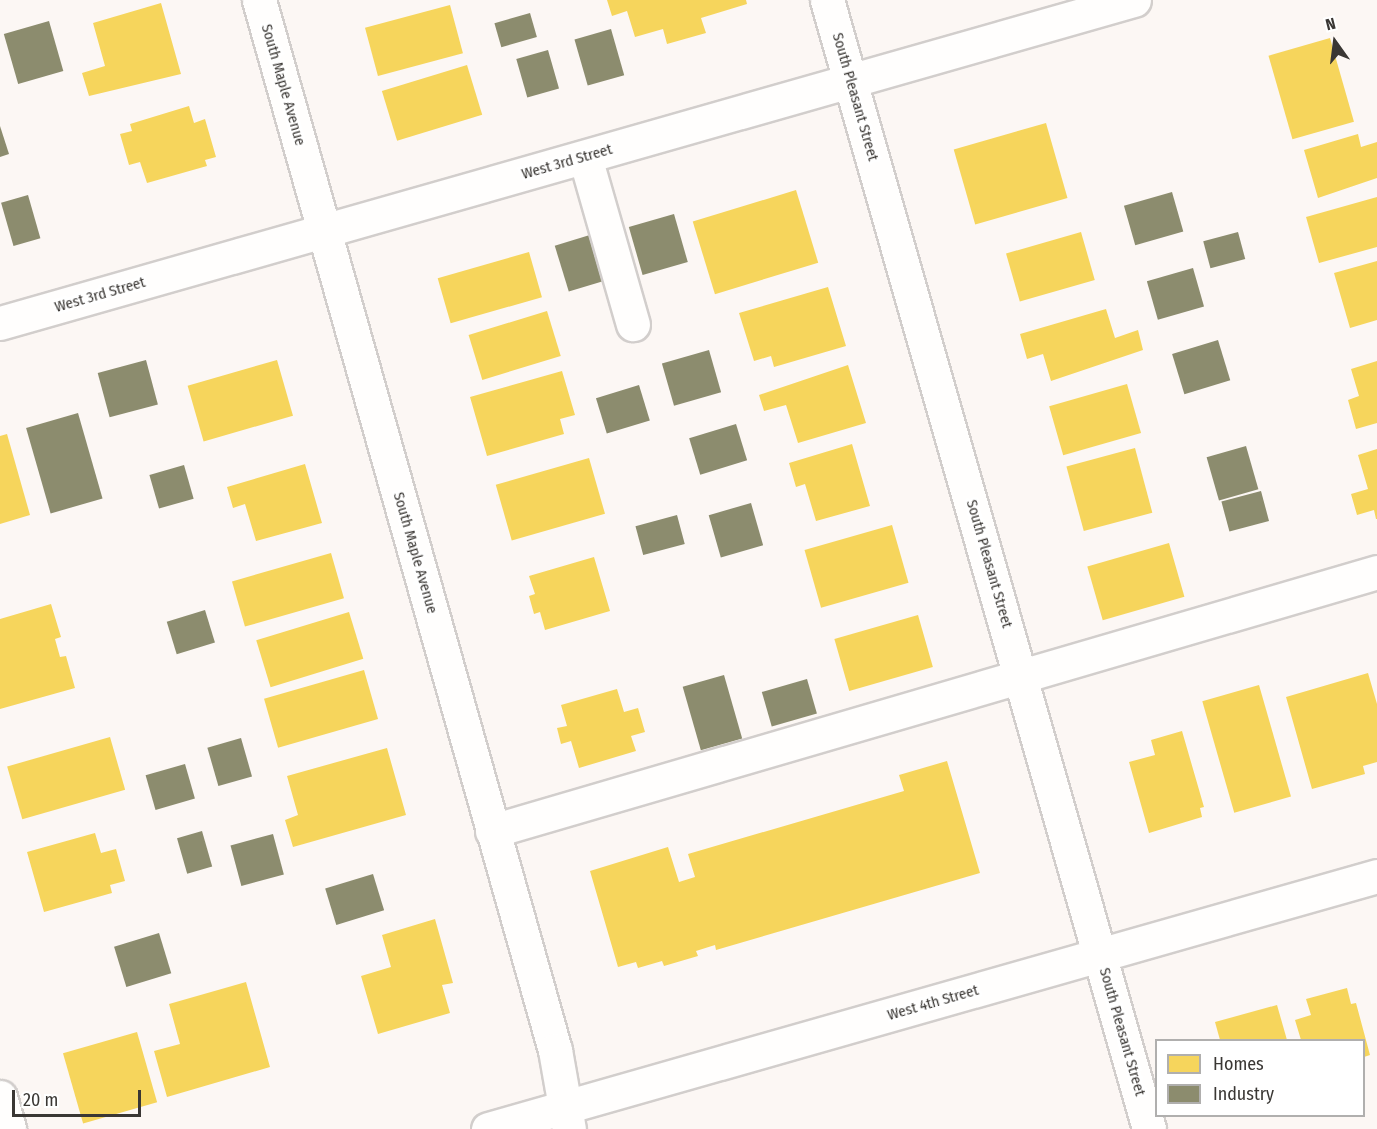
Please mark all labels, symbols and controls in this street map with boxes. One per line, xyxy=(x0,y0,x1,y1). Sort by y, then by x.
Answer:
north arrow xyxy=(1305,12,1365,72)
text: N xyxy=(1324,14,1337,34)
street label: South Maple Avenue xyxy=(257,22,309,148)
street label: South Pleasant Street xyxy=(828,31,882,163)
street label: West 3rd Street xyxy=(520,140,614,184)
street label: West 3rd Street xyxy=(53,273,147,317)
street label: South Maple Avenue xyxy=(389,490,441,616)
street label: South Pleasant Street xyxy=(962,498,1016,630)
street label: South Pleasant Street xyxy=(1095,966,1149,1098)
street label: West 4th Street xyxy=(885,981,981,1025)
legend xyxy=(1155,1039,1365,1117)
text: Homes xyxy=(1213,1053,1264,1075)
scale bar xyxy=(15,1078,144,1116)
text: Industry xyxy=(1213,1083,1274,1105)
text: 20 m xyxy=(23,1089,58,1111)

